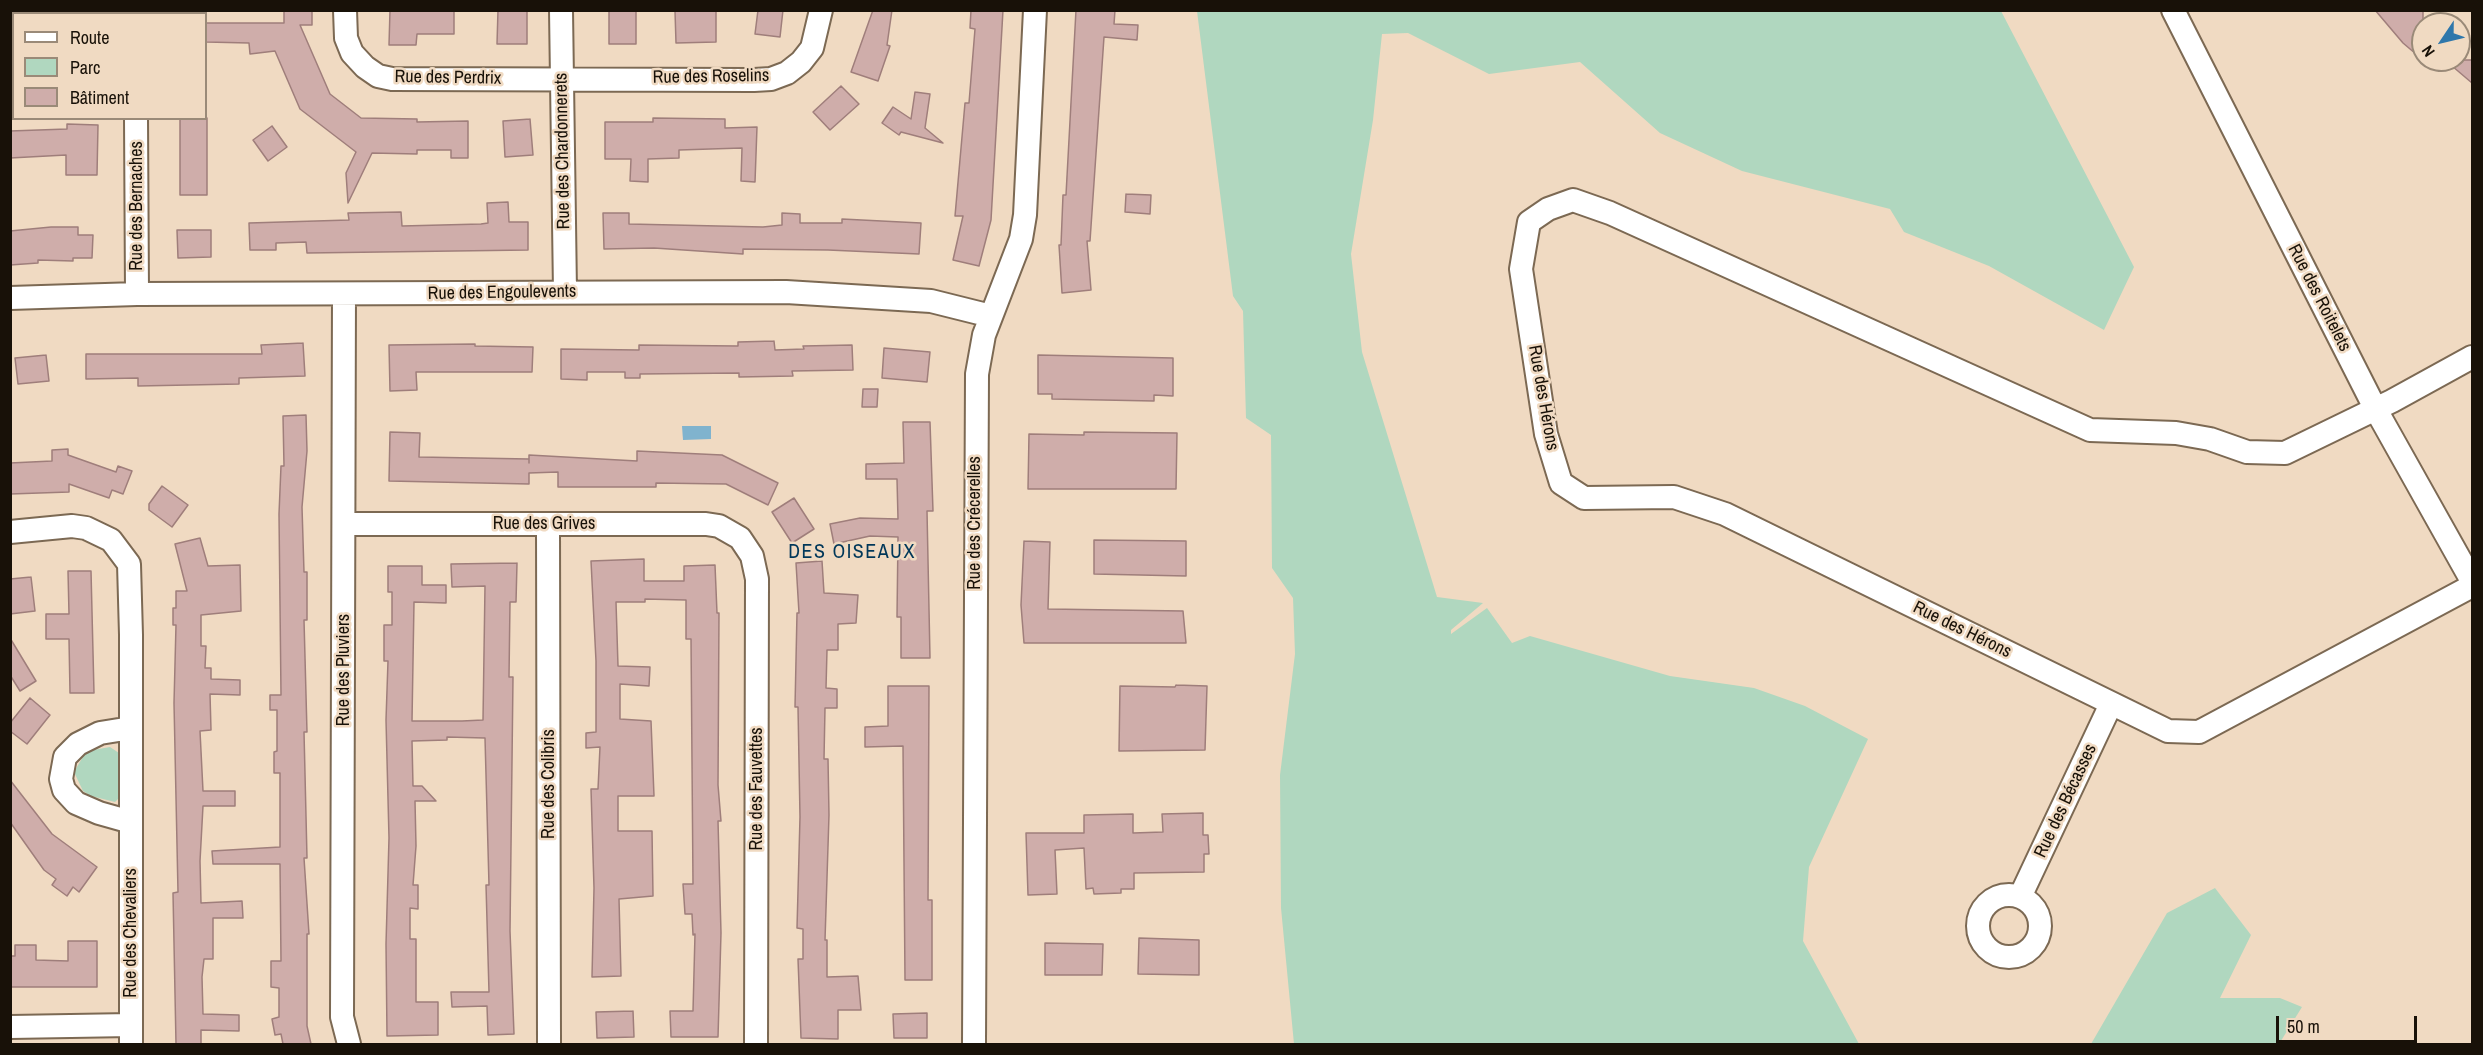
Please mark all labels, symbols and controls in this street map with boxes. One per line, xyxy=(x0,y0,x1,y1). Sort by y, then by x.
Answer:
legend xyxy=(12,12,207,120)
north arrow xyxy=(2411,12,2471,72)
text: Route xyxy=(70,25,109,50)
text: N xyxy=(2416,41,2440,61)
text: Parc xyxy=(70,55,100,80)
street label: Rue des Roselins xyxy=(653,65,769,89)
street label: Rue des Perdrix xyxy=(394,66,502,90)
street label: Rue des Chardonnerets xyxy=(551,72,575,230)
text: Bâtiment xyxy=(70,85,129,110)
street label: Rue des Bernaches xyxy=(126,141,148,271)
street label: Rue des Roitelets xyxy=(2283,241,2355,355)
street label: Rue des Engoulevents xyxy=(428,281,576,305)
street label: Rue des Hérons xyxy=(1523,344,1563,452)
street label: Rue des Crécerelles xyxy=(964,456,986,590)
street label: Rue des Grives xyxy=(493,513,595,535)
district label: DES OISEAUX xyxy=(788,541,916,565)
street label: Rue des Hérons xyxy=(1909,597,2015,663)
street label: Rue des Pluviers xyxy=(333,614,355,726)
street label: Rue des Fauvettes xyxy=(746,727,768,851)
street label: Rue des Colibris xyxy=(538,729,560,839)
street label: Rue des Bécasses xyxy=(2030,741,2102,861)
street label: Rue des Chevaliers xyxy=(120,868,142,998)
scale bar xyxy=(2279,1004,2420,1042)
text: 50 m xyxy=(2287,1014,2320,1039)

